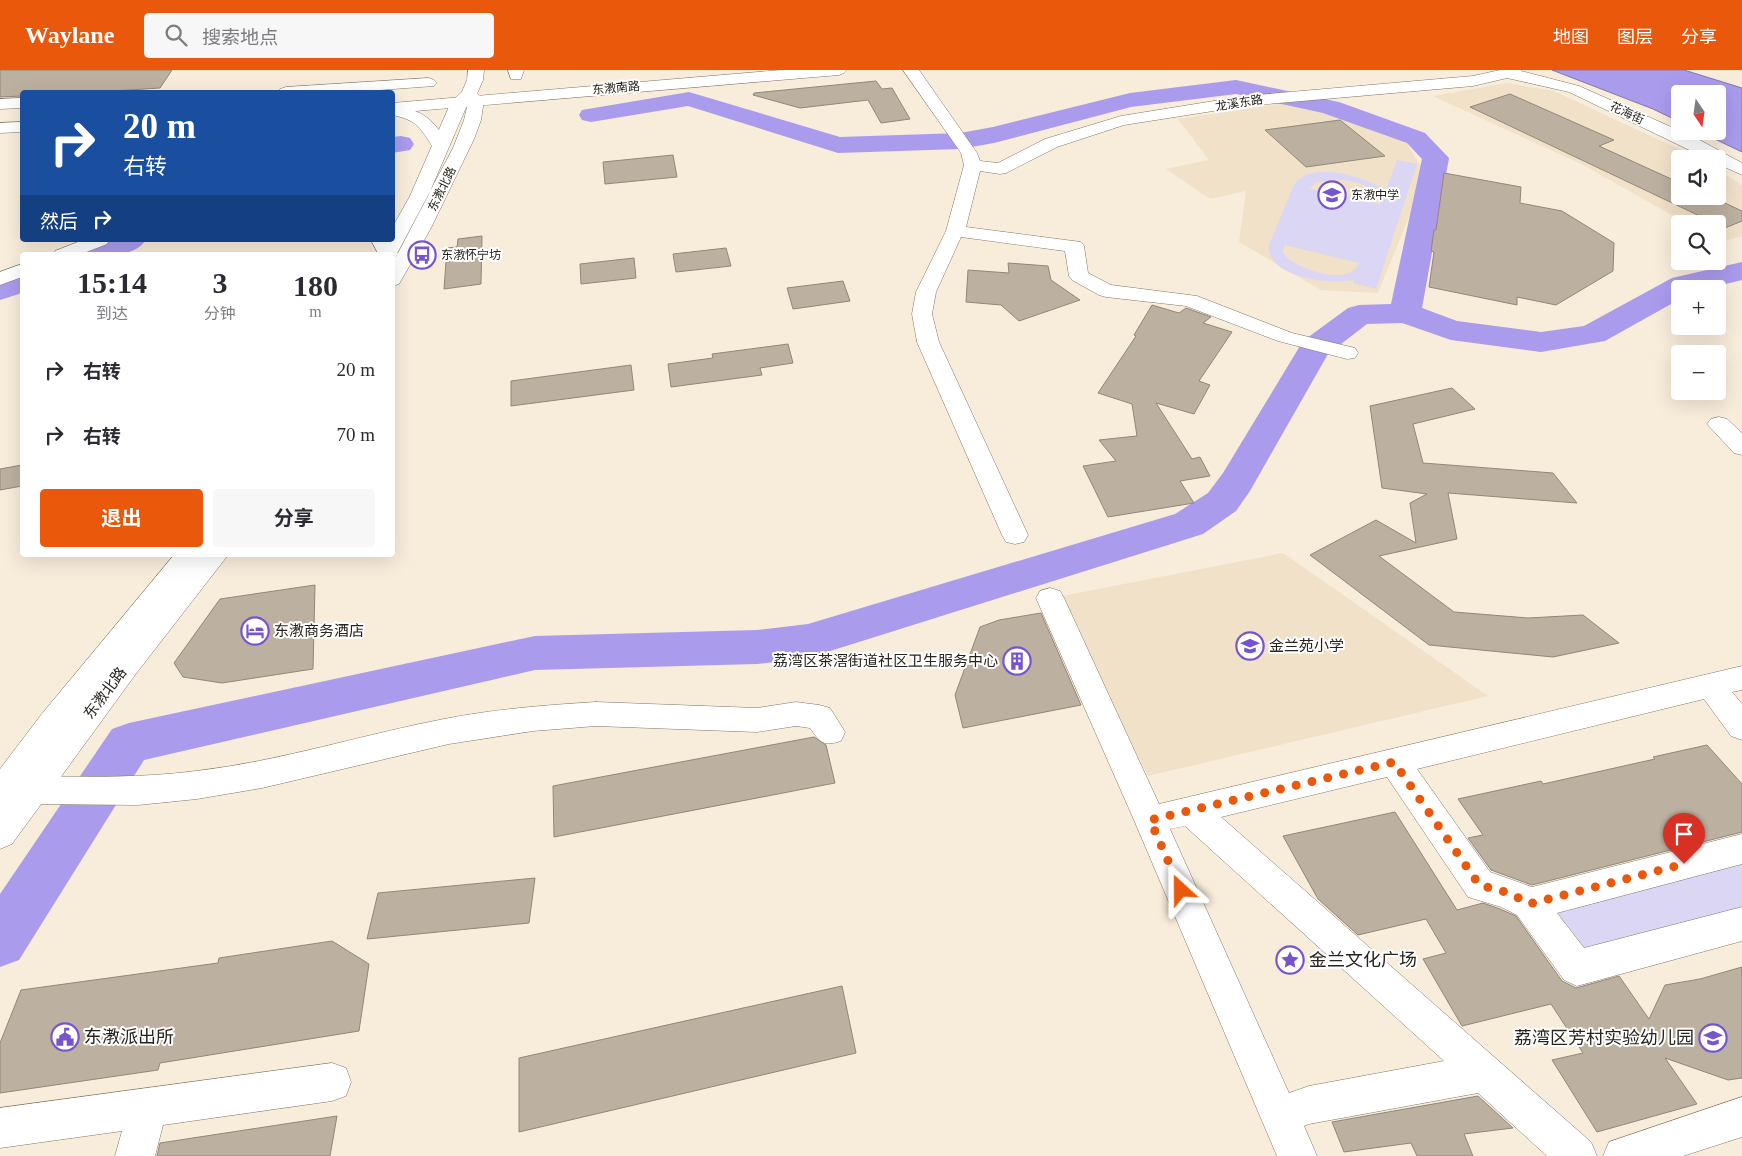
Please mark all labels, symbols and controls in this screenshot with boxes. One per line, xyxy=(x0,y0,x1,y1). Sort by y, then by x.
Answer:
search box xyxy=(144,13,494,58)
icon: search xyxy=(162,21,190,49)
text: Waylane xyxy=(25,22,114,48)
text: 搜索地点 xyxy=(202,27,278,48)
text: 地图 xyxy=(1553,27,1589,47)
text: 图层 xyxy=(1617,27,1653,47)
text: 分享 xyxy=(1681,27,1717,47)
street label: 东漖南路 xyxy=(591,79,641,97)
north arrow xyxy=(1671,85,1726,140)
map controls xyxy=(1671,85,1726,400)
street label: 龙溪东路 xyxy=(1214,92,1264,114)
street label: 花海街 xyxy=(1608,99,1646,127)
text: 20 m xyxy=(123,107,196,146)
icon: right xyxy=(40,110,105,175)
button: sound xyxy=(1671,150,1726,205)
text: 右转 xyxy=(123,154,167,179)
street label: 东漖北路 xyxy=(425,164,459,214)
school or university icon: 东漖中学 xyxy=(1317,180,1347,210)
place label: 东漖中学 xyxy=(1351,188,1399,202)
icon: right xyxy=(88,205,116,233)
text: 然后 xyxy=(40,211,78,232)
button: search xyxy=(1671,215,1726,270)
bus stop icon: 东漖怀宁坊 xyxy=(407,240,437,270)
place label: 东漖怀宁坊 xyxy=(441,248,501,262)
text: 15:14 xyxy=(77,266,147,299)
text: 3 xyxy=(212,266,227,299)
text: 180 xyxy=(293,269,338,302)
button: + xyxy=(1671,280,1726,335)
text: m xyxy=(309,303,322,320)
text: 到达 xyxy=(96,305,128,322)
text: 分钟 xyxy=(204,305,236,322)
button: − xyxy=(1671,345,1726,400)
icon: right xyxy=(40,356,68,384)
text: 20 m xyxy=(336,359,375,380)
text: 右转 xyxy=(83,361,121,382)
icon: right xyxy=(40,421,68,449)
text: 70 m xyxy=(336,424,375,445)
text: 右转 xyxy=(83,426,121,447)
button: 退出 xyxy=(40,489,203,547)
button: 分享 xyxy=(213,489,375,547)
hotel icon: 东漖商务酒店 xyxy=(240,616,270,646)
place label: 东漖商务酒店 xyxy=(274,623,364,639)
school or university icon: 金兰苑小学 xyxy=(1235,631,1265,661)
place label: 金兰苑小学 xyxy=(1269,638,1344,654)
building icon: 荔湾区茶滘街道社区卫生服务中心 xyxy=(1002,646,1032,676)
place label: 荔湾区茶滘街道社区卫生服务中心 xyxy=(773,653,998,669)
street label: 东漖北路 xyxy=(80,664,129,722)
pin xyxy=(1663,813,1705,864)
icon: arrive xyxy=(1670,820,1698,848)
position arrow xyxy=(1154,863,1206,915)
place icon: 金兰文化广场 xyxy=(1275,945,1305,975)
place label: 金兰文化广场 xyxy=(1309,950,1417,970)
public building icon: 东漖派出所 xyxy=(50,1022,80,1052)
school or university icon: 荔湾区芳村实验幼儿园 xyxy=(1698,1023,1728,1053)
place label: 东漖派出所 xyxy=(84,1027,174,1047)
place label: 荔湾区芳村实验幼儿园 xyxy=(1514,1028,1694,1048)

